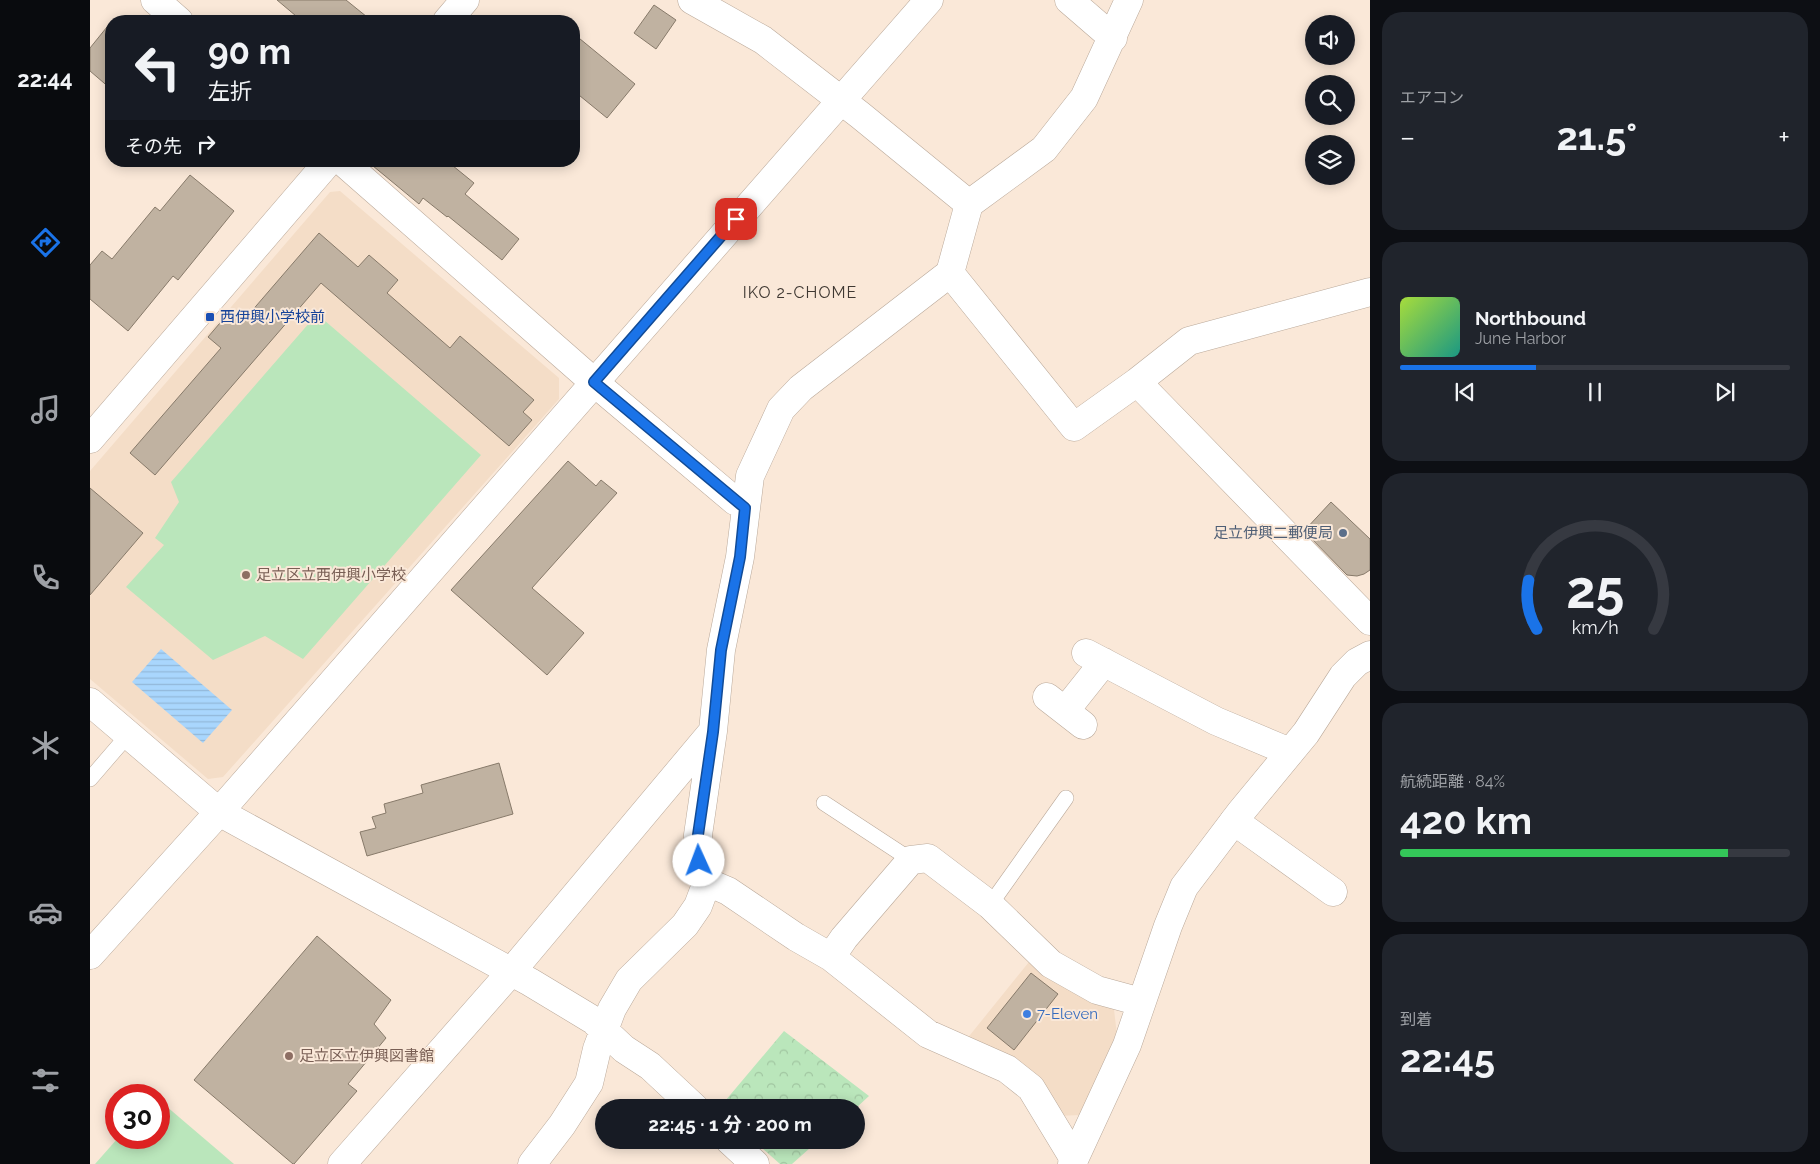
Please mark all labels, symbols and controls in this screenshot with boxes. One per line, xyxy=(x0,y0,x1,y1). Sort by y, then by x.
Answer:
map controls xyxy=(1305,15,1355,185)
button: sound xyxy=(1305,15,1355,65)
text: 90 m xyxy=(208,31,291,72)
icon: left xyxy=(125,35,190,100)
text: 22:44 xyxy=(17,66,73,92)
button: search xyxy=(1305,75,1355,125)
text: 左折 xyxy=(208,78,252,104)
text: エアコン xyxy=(1400,88,1464,107)
text: 21.5° xyxy=(1556,114,1637,159)
text: − xyxy=(1400,121,1415,154)
text: + xyxy=(1778,121,1790,154)
icon: right xyxy=(192,130,220,158)
text: その先 xyxy=(125,135,182,157)
button: layers xyxy=(1305,135,1355,185)
pin xyxy=(715,198,757,240)
icon: arrive xyxy=(722,205,750,233)
icon: directions xyxy=(28,225,63,260)
district label: IKO 2-CHOME xyxy=(743,283,857,302)
text: Northbound xyxy=(1475,307,1586,329)
place label: 西伊興小学校前 xyxy=(220,308,325,326)
marker: 西伊興小学校前 xyxy=(204,311,216,323)
text: June Harbor xyxy=(1475,329,1566,348)
icon: previous xyxy=(1451,378,1479,406)
icon: pause xyxy=(1581,378,1609,406)
icon: next xyxy=(1711,378,1739,406)
icon: music xyxy=(28,392,63,427)
place label: 足立伊興二郵便局 xyxy=(1213,524,1333,542)
marker: 足立伊興二郵便局 xyxy=(1337,527,1349,539)
text: 25 xyxy=(1566,559,1624,620)
icon: phone xyxy=(28,560,63,595)
place label: 足立区立西伊興小学校 xyxy=(256,566,406,584)
marker: 足立区立西伊興小学校 xyxy=(240,569,252,581)
text: km/h xyxy=(1571,617,1619,638)
icon: climate xyxy=(28,728,63,763)
text: 航続距離 · 84% xyxy=(1400,772,1505,791)
text: 420 km xyxy=(1400,798,1532,843)
position arrow xyxy=(672,834,724,886)
icon: car xyxy=(28,895,63,930)
place label: 7-Eleven xyxy=(1037,1005,1098,1023)
marker: 7-Eleven xyxy=(1021,1008,1033,1020)
text: 到着 xyxy=(1400,1010,1432,1029)
text: 22:45 xyxy=(1400,1036,1495,1081)
place label: 足立区立伊興図書館 xyxy=(299,1047,434,1065)
marker: 足立区立伊興図書館 xyxy=(283,1050,295,1062)
icon: filters xyxy=(28,1063,63,1098)
speed limit sign: 30 xyxy=(105,1084,170,1149)
text: 22:45 · 1 分 · 200 m xyxy=(648,1113,812,1135)

